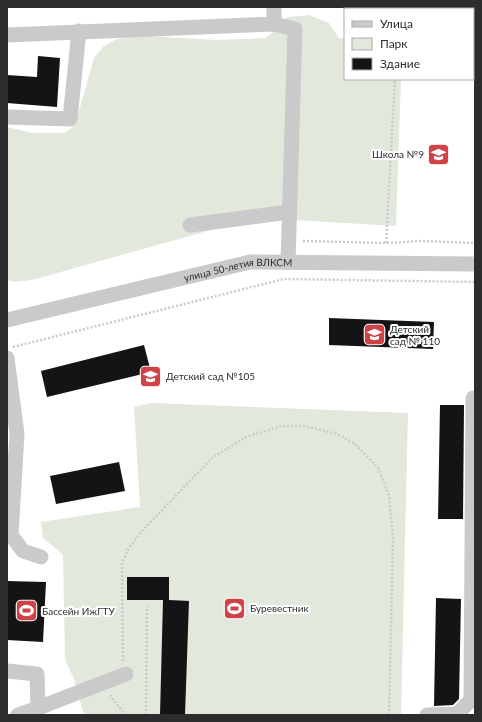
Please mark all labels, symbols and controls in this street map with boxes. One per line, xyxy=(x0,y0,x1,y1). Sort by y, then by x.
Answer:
legend xyxy=(344,8,474,80)
text: Улица xyxy=(380,16,413,31)
text: Парк xyxy=(380,36,408,51)
text: Здание xyxy=(380,56,420,71)
school or university icon: Школа №9 xyxy=(426,141,452,167)
place label: Школа №9 xyxy=(372,148,424,160)
street label: улица 50-летия ВЛКСМ xyxy=(182,256,292,284)
school or university icon: Детский сад № 110 xyxy=(362,322,388,348)
place label: Детский сад № 110 xyxy=(390,323,440,347)
school or university icon: Детский сад №105 xyxy=(138,363,164,389)
place label: Детский сад №105 xyxy=(166,370,255,382)
sports icon: Буревестник xyxy=(221,595,247,621)
sports icon: Бассейн ИжГТУ xyxy=(13,598,39,624)
place label: Буревестник xyxy=(250,602,309,614)
place label: Бассейн ИжГТУ xyxy=(42,605,115,617)

